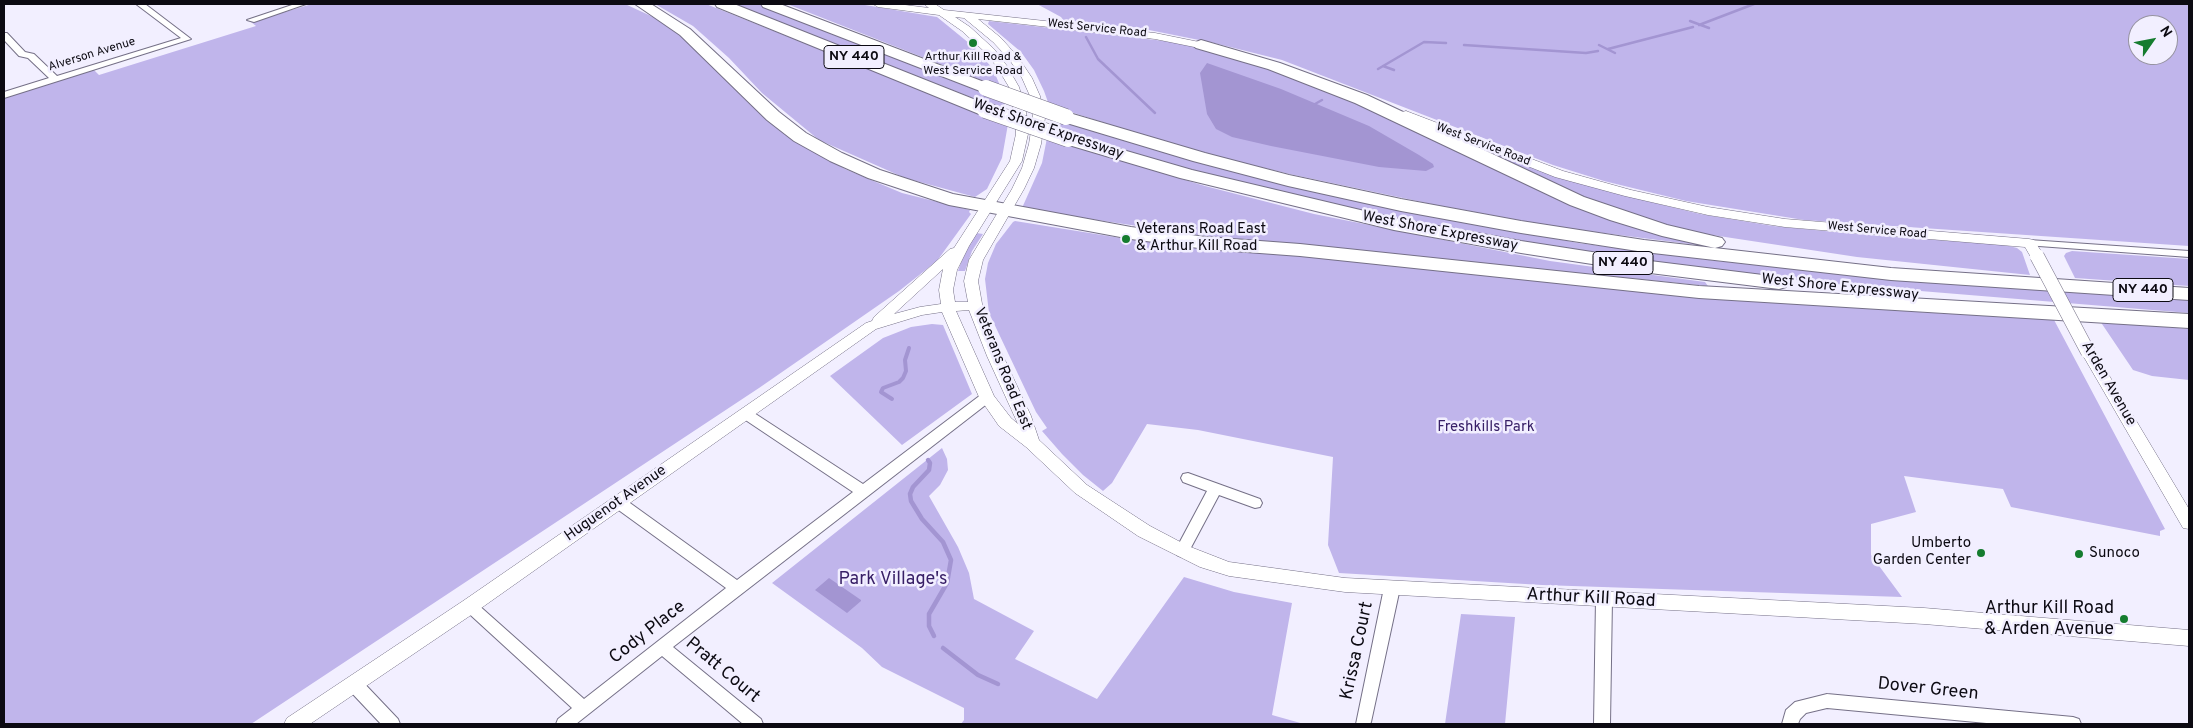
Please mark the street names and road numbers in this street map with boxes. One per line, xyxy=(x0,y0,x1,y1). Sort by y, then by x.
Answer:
street label: West Service Road xyxy=(1047,17,1147,41)
street label: Alverson Avenue xyxy=(47,35,137,75)
road number: NY 440 xyxy=(824,46,884,68)
street label: West Shore Expressway xyxy=(970,96,1126,164)
street label: West Service Road xyxy=(1434,120,1532,170)
street label: West Shore Expressway xyxy=(1361,208,1519,256)
street label: West Service Road xyxy=(1827,219,1927,243)
road number: NY 440 xyxy=(1593,252,1653,274)
street label: West Shore Expressway xyxy=(1760,271,1920,305)
road number: NY 440 xyxy=(2113,278,2173,302)
street label: Veterans Road East xyxy=(969,305,1035,433)
street label: Arden Avenue xyxy=(2077,339,2139,429)
street label: Huguenot Avenue xyxy=(562,462,670,546)
street label: Arthur Kill Road xyxy=(1526,585,1656,613)
street label: Cody Place xyxy=(606,597,690,669)
street label: Krissa Court xyxy=(1337,600,1379,702)
street label: Pratt Court xyxy=(680,634,764,708)
street label: Dover Green xyxy=(1877,674,1979,706)

